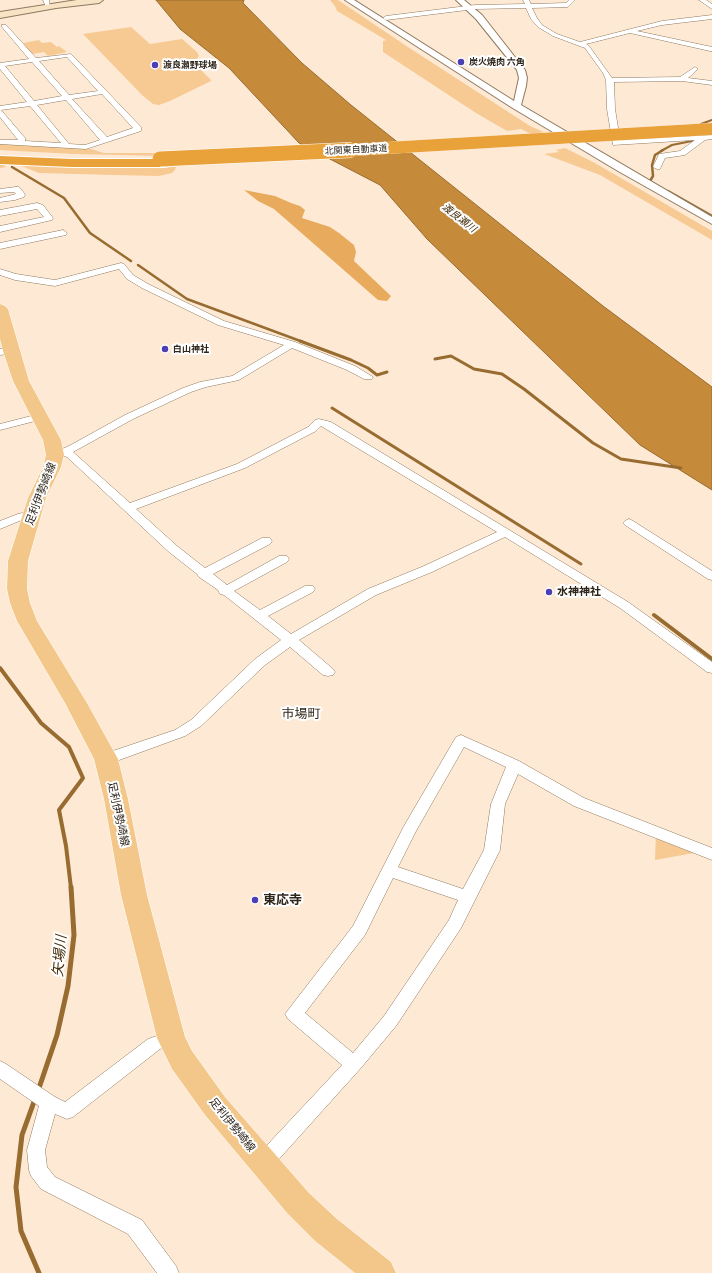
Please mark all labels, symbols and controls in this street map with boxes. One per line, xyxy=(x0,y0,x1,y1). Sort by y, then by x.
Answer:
marker: 炭火焼肉 六角 xyxy=(456,57,466,67)
place label: 炭火焼肉 六角 xyxy=(469,57,525,67)
marker: 渡良瀬野球場 xyxy=(150,60,160,70)
place label: 渡良瀬野球場 xyxy=(163,60,217,70)
street label: 北関東自動車道 xyxy=(324,143,388,157)
water label: 渡良瀬川 xyxy=(440,201,478,235)
marker: 白山神社 xyxy=(160,344,170,354)
place label: 白山神社 xyxy=(173,344,209,354)
street label: 足利伊勢崎線 xyxy=(23,461,59,527)
place label: 水神神社 xyxy=(557,585,601,599)
marker: 水神神社 xyxy=(544,587,554,597)
district label: 市場町 xyxy=(282,706,320,722)
street label: 足利伊勢崎線 xyxy=(105,780,131,848)
place label: 東応寺 xyxy=(263,892,302,908)
marker: 東応寺 xyxy=(250,895,260,905)
water label: 矢場川 xyxy=(50,934,70,978)
street label: 足利伊勢崎線 xyxy=(206,1095,258,1155)

